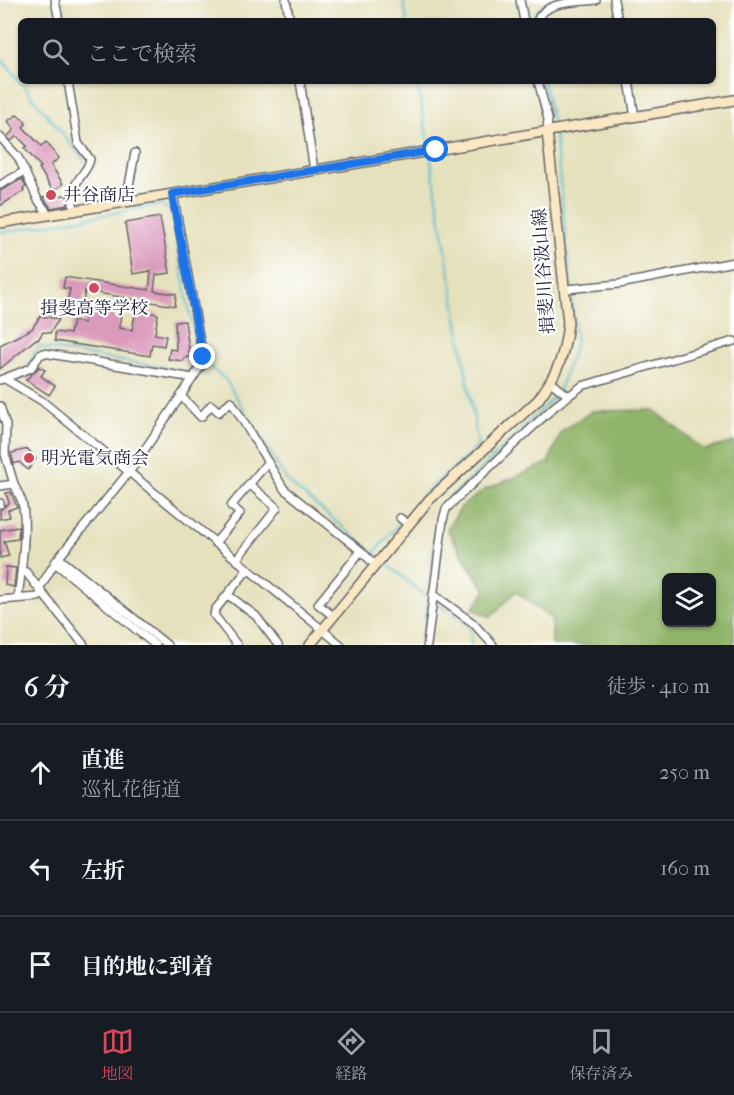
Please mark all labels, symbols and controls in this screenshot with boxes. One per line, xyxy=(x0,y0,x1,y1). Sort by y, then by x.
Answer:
search box xyxy=(18,18,716,84)
icon: search xyxy=(39,35,72,68)
text: ここで検索 xyxy=(87,41,197,67)
route start xyxy=(422,136,448,162)
place label: 井谷商店 xyxy=(63,185,135,206)
marker: 井谷商店 xyxy=(44,188,58,202)
street label: 揖斐川谷汲山線 xyxy=(529,207,559,335)
marker: 揖斐高等学校 xyxy=(87,281,101,295)
place label: 揖斐高等学校 xyxy=(40,298,148,319)
route end xyxy=(189,343,215,369)
place label: 明光電気商会 xyxy=(41,448,149,469)
marker: 明光電気商会 xyxy=(22,451,36,465)
map controls xyxy=(662,573,716,627)
button: layers xyxy=(662,573,716,627)
text: 6 分 xyxy=(24,672,70,703)
text: 徒歩 · 410 m xyxy=(607,675,710,698)
text: 直進 xyxy=(81,747,125,773)
icon: ahead xyxy=(24,756,57,789)
text: 250 m xyxy=(659,761,710,784)
text: 巡礼花街道 xyxy=(81,778,181,801)
icon: left xyxy=(24,852,57,885)
text: 160 m xyxy=(660,857,710,880)
text: 左折 xyxy=(81,858,125,884)
icon: arrive xyxy=(24,948,57,981)
text: 目的地に到着 xyxy=(81,954,213,980)
tab: 地図 xyxy=(101,1025,134,1084)
tab: 経路 xyxy=(335,1025,368,1084)
tab: 保存済み xyxy=(569,1025,633,1084)

